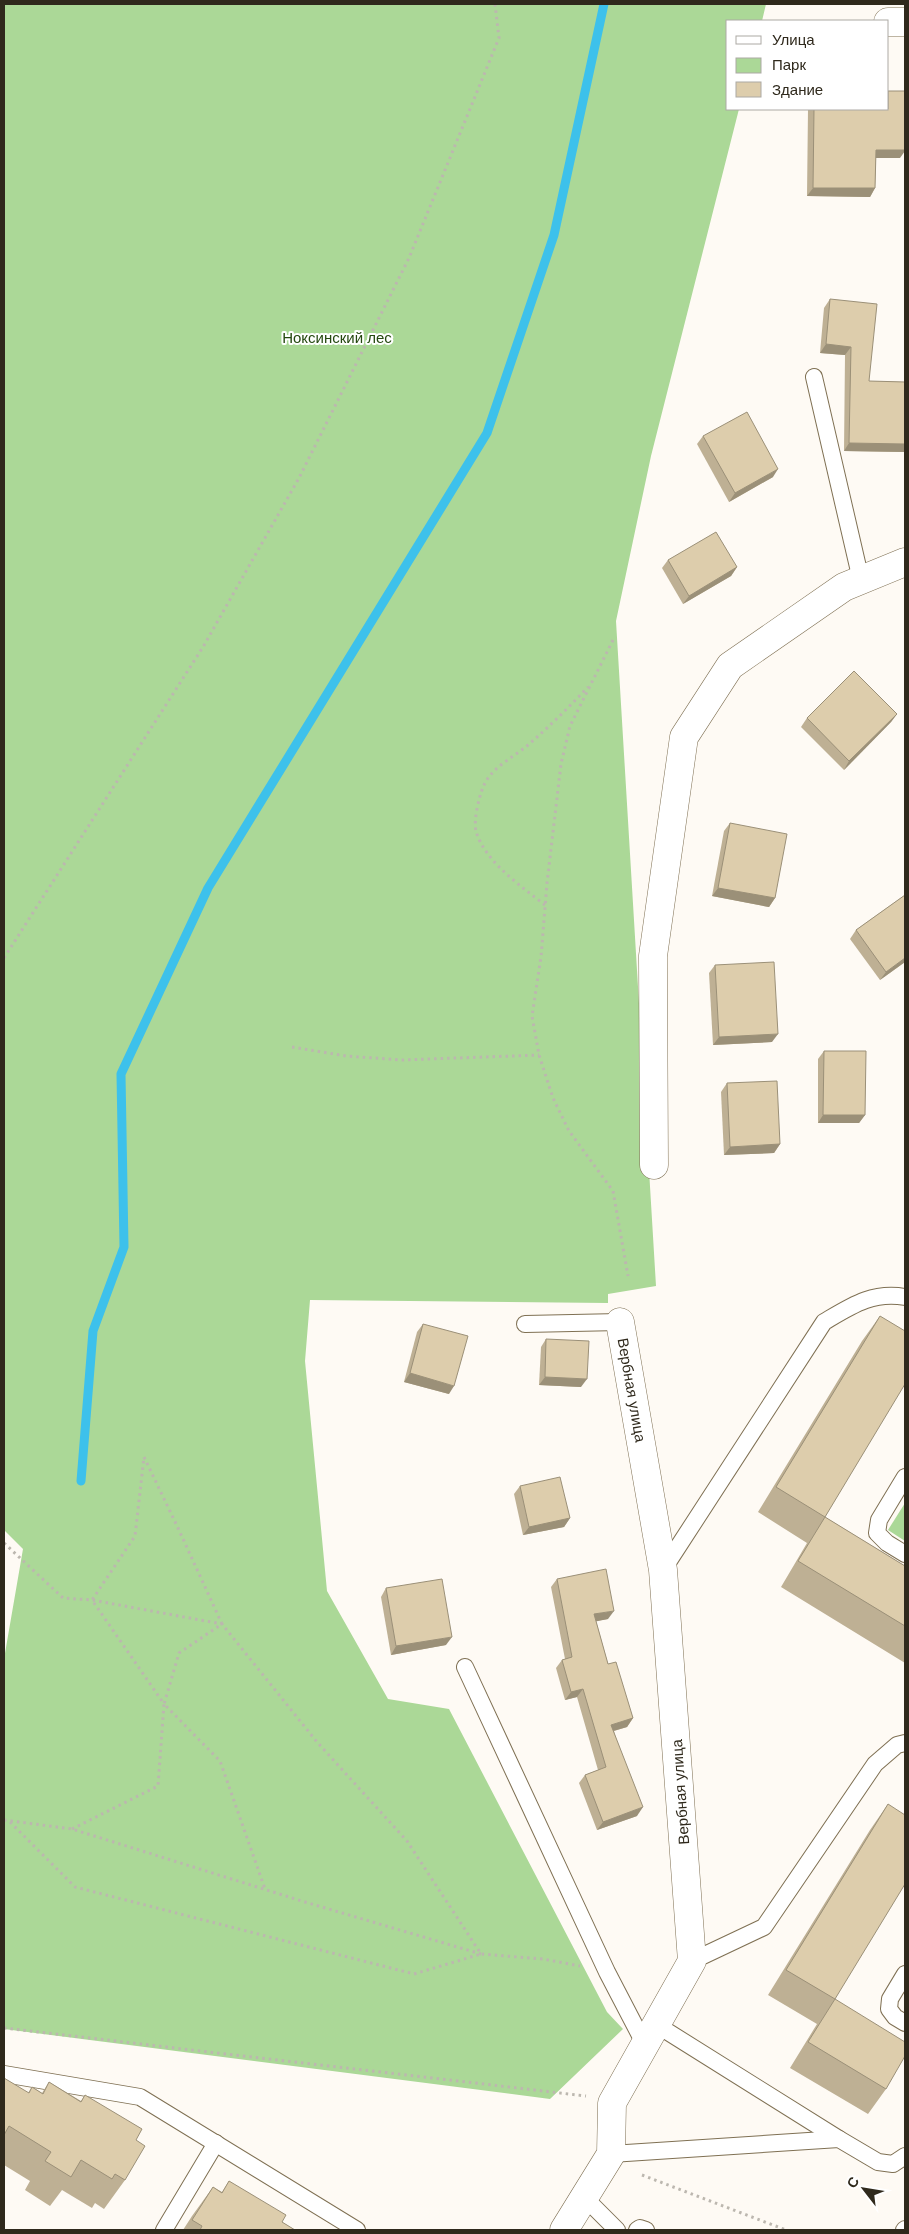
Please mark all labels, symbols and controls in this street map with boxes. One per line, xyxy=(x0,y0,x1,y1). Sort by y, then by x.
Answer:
legend xyxy=(726,20,889,110)
text: Улица xyxy=(772,31,815,48)
text: Парк xyxy=(772,56,806,73)
text: Здание xyxy=(772,81,823,98)
park label: Ноксинский лес xyxy=(282,329,392,346)
street label: Вербная улица xyxy=(614,1337,650,1444)
street label: Вербная улица xyxy=(668,1738,692,1845)
north arrow xyxy=(839,2164,889,2214)
text: С xyxy=(843,2174,862,2191)

